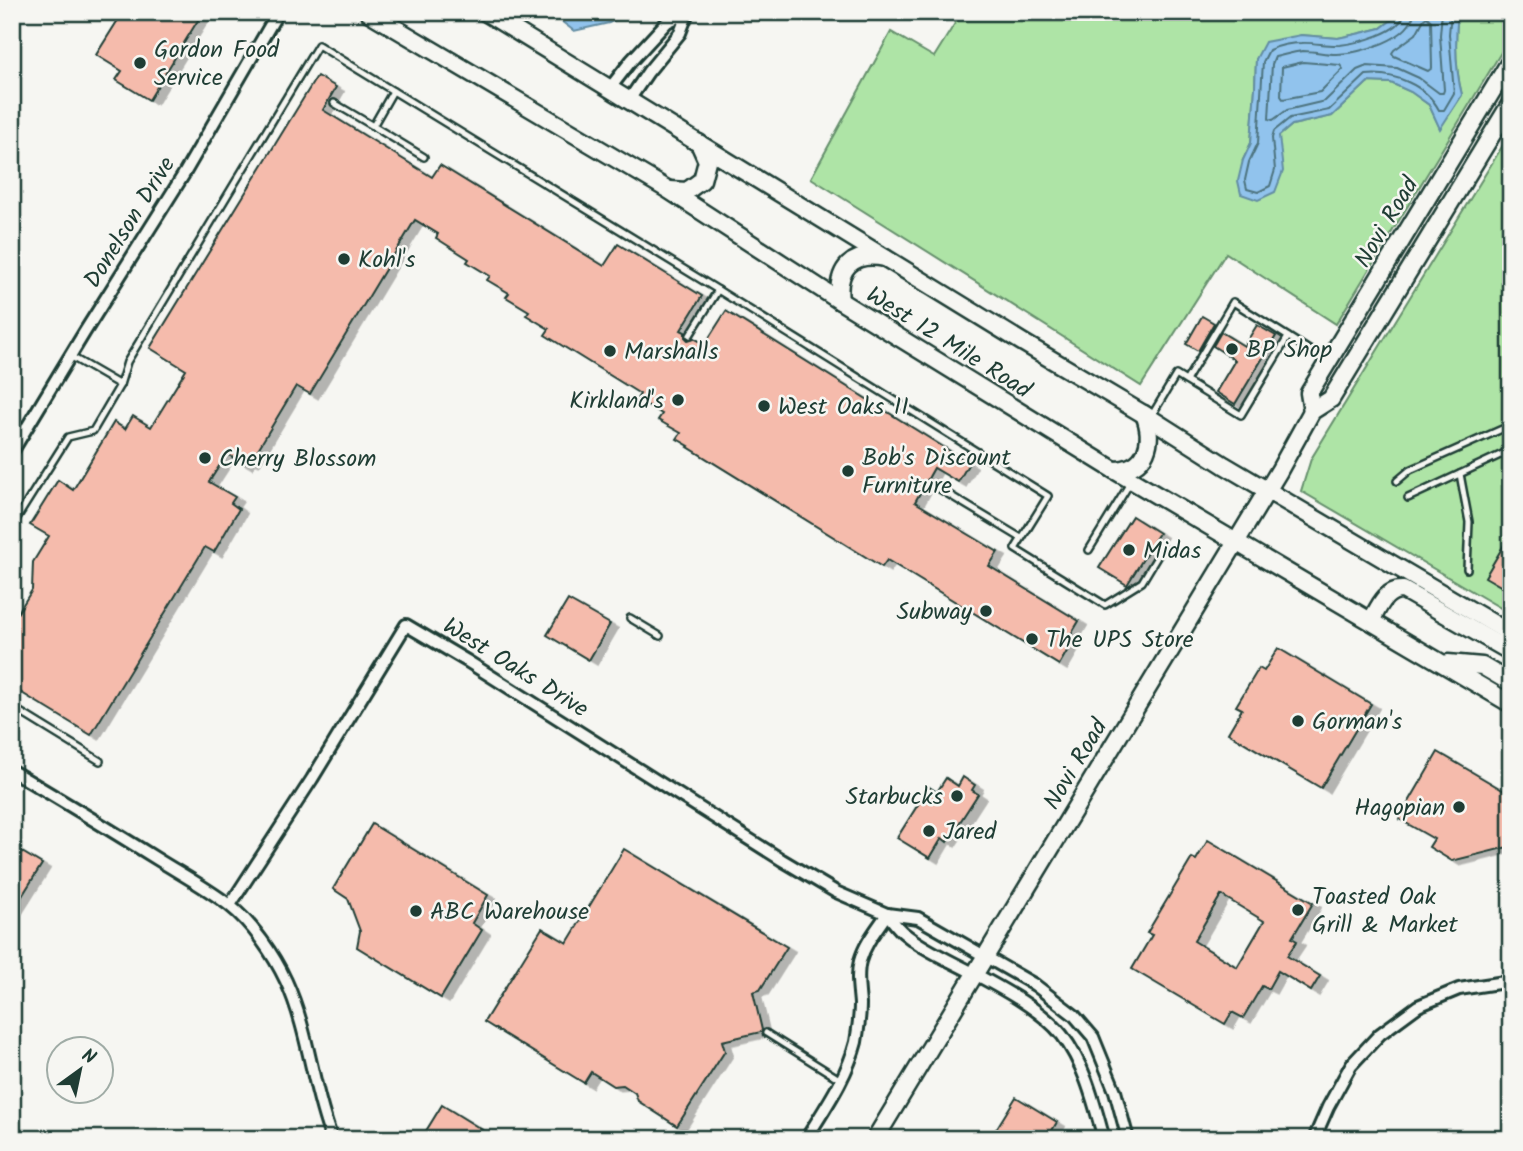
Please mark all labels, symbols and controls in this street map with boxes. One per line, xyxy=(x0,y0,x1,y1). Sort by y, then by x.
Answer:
place label: Gordon Food Service xyxy=(154,31,280,98)
marker: Gordon Food Service xyxy=(132,55,148,71)
street label: Donelson Drive xyxy=(74,149,186,296)
street label: Novi Road xyxy=(1345,169,1430,276)
place label: Kohl's xyxy=(358,241,416,280)
marker: Kohl's xyxy=(336,251,352,267)
street label: West 12 Mile Road xyxy=(858,277,1039,410)
place label: BP Shop xyxy=(1246,331,1332,370)
place label: Marshalls xyxy=(624,333,718,372)
marker: BP Shop xyxy=(1224,341,1240,357)
marker: Marshalls xyxy=(602,343,618,359)
place label: Kirkland's xyxy=(569,382,664,421)
place label: West Oaks II xyxy=(778,388,909,427)
marker: Kirkland's xyxy=(670,392,686,408)
marker: West Oaks II xyxy=(756,398,772,414)
place label: Bob's Discount Furniture xyxy=(862,439,1011,506)
place label: Cherry Blossom xyxy=(219,440,376,479)
marker: Cherry Blossom xyxy=(197,450,213,466)
marker: Bob's Discount Furniture xyxy=(840,463,856,479)
place label: Midas xyxy=(1143,532,1201,571)
marker: Midas xyxy=(1121,542,1137,558)
place label: Subway xyxy=(896,593,973,632)
marker: Subway xyxy=(978,603,994,619)
street label: West Oaks Drive xyxy=(435,608,596,729)
place label: The UPS Store xyxy=(1046,621,1194,660)
marker: The UPS Store xyxy=(1024,631,1040,647)
place label: Gorman's xyxy=(1312,703,1402,742)
street label: Novi Road xyxy=(1034,711,1119,818)
marker: Gorman's xyxy=(1290,713,1306,729)
place label: Starbucks xyxy=(845,778,943,817)
marker: Starbucks xyxy=(949,788,965,804)
place label: Hagopian xyxy=(1354,789,1445,828)
marker: Hagopian xyxy=(1451,799,1467,815)
place label: Jared xyxy=(943,813,997,852)
marker: Jared xyxy=(921,823,937,839)
place label: Toasted Oak Grill & Market xyxy=(1312,878,1458,945)
place label: ABC Warehouse xyxy=(430,893,589,932)
marker: Toasted Oak Grill & Market xyxy=(1290,902,1306,918)
marker: ABC Warehouse xyxy=(408,903,424,919)
north arrow xyxy=(46,1036,116,1106)
text: N xyxy=(75,1042,101,1073)

